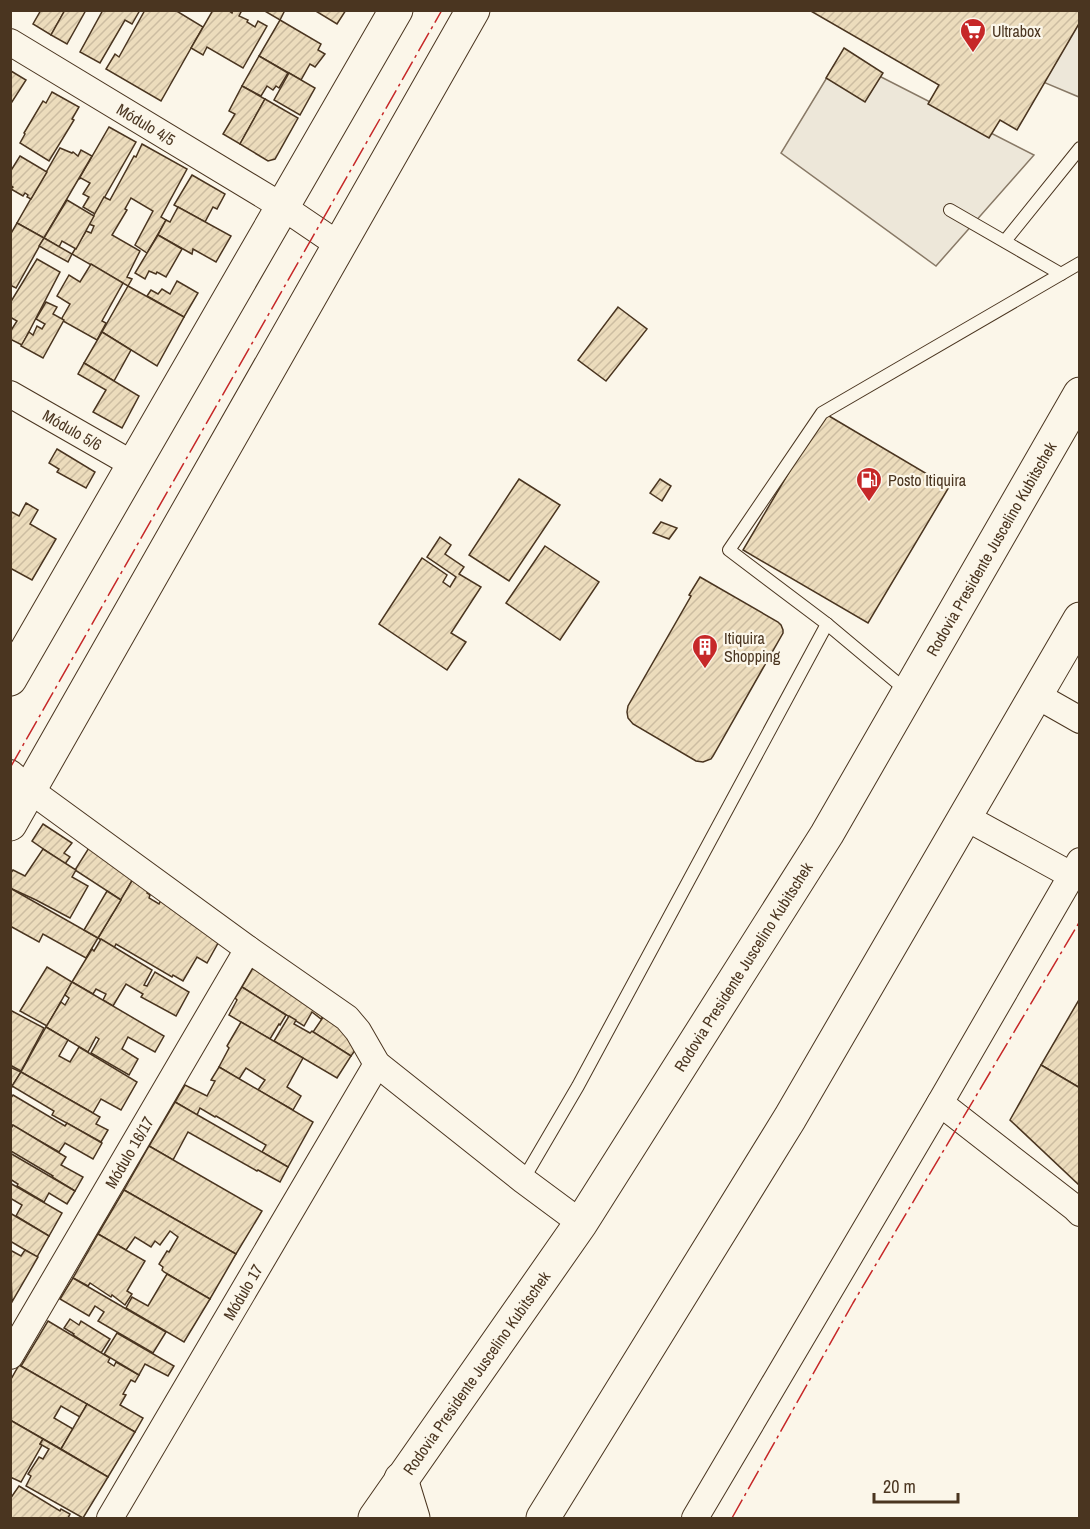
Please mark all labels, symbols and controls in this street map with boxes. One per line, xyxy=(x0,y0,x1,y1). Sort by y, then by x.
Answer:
supermarket icon: Ultrabox xyxy=(958,16,988,54)
place label: Ultrabox xyxy=(992,20,1041,42)
street label: Módulo 4/5 xyxy=(113,98,180,150)
street label: Módulo 5/6 xyxy=(39,404,106,455)
street label: Rodovia Presidente Juscelino Kubitschek xyxy=(921,437,1061,660)
fuel station icon: Posto Itiquira xyxy=(854,465,884,503)
place label: Posto Itiquira xyxy=(888,469,967,491)
place label: Itiquira Shopping xyxy=(724,627,781,667)
building icon: Itiquira Shopping xyxy=(690,632,720,670)
street label: Rodovia Presidente Juscelino Kubitschek xyxy=(669,857,818,1076)
street label: Módulo 16/17 xyxy=(100,1112,159,1192)
street label: Módulo 17 xyxy=(218,1260,268,1324)
street label: Rodovia Presidente Juscelino Kubitschek xyxy=(398,1266,555,1479)
scale bar xyxy=(874,1466,958,1504)
text: 20 m xyxy=(883,1474,916,1499)

